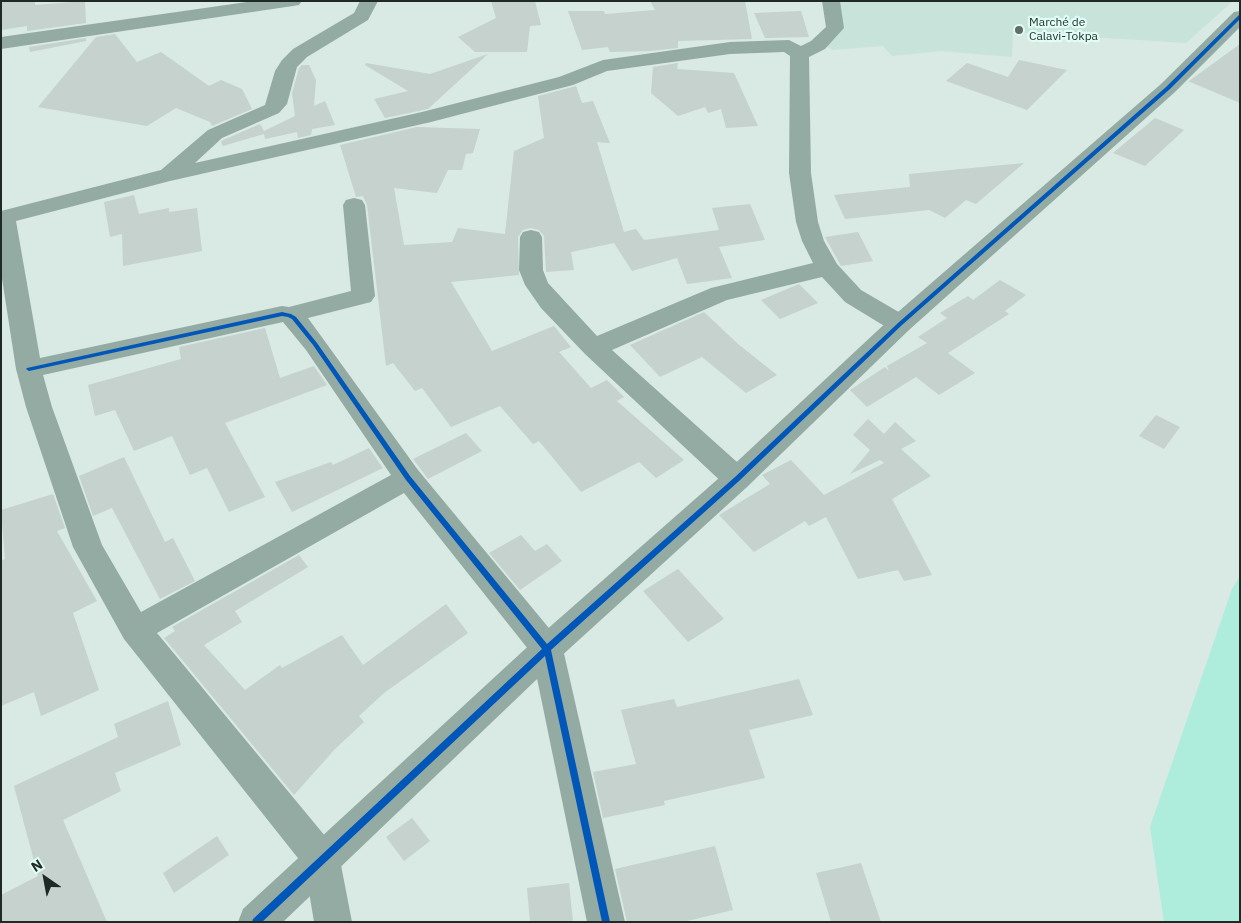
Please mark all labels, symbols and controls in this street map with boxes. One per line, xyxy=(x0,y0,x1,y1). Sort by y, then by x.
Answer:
place label: Marché de Calavi-Tokpa xyxy=(1029,16,1098,44)
marker: Marché de Calavi-Tokpa xyxy=(1013,24,1025,36)
north arrow xyxy=(20,853,70,903)
text: N xyxy=(28,855,46,876)

